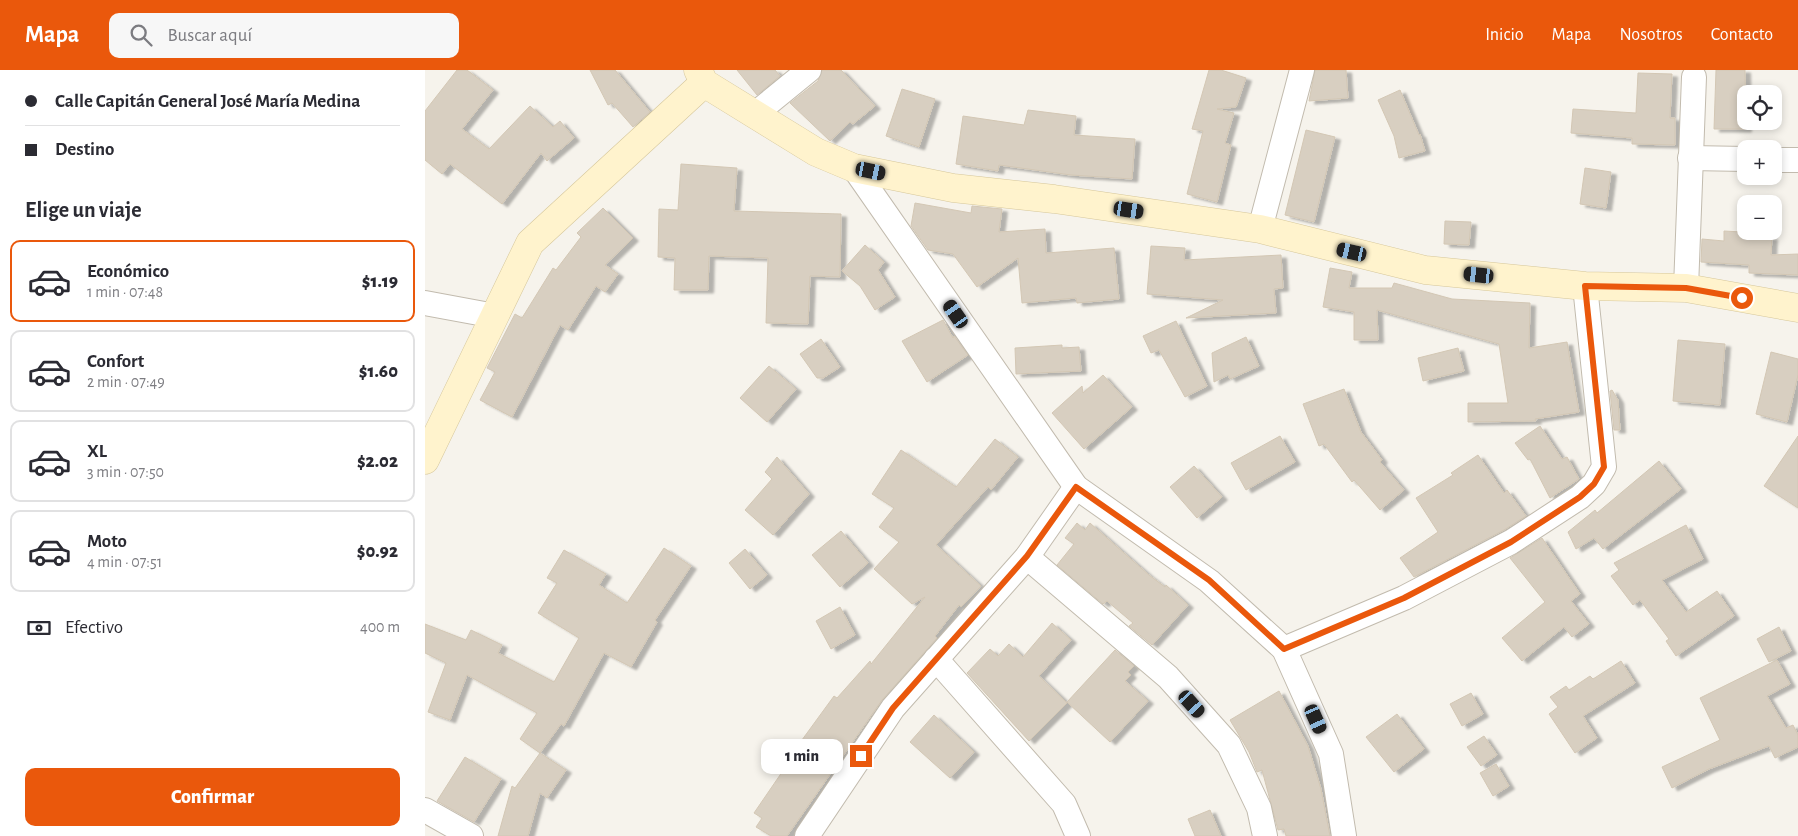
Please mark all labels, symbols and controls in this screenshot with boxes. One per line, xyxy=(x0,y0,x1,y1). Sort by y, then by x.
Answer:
search box xyxy=(109,13,459,58)
icon: search xyxy=(127,21,155,49)
text: Mapa xyxy=(25,23,79,47)
text: Buscar aquí xyxy=(167,26,252,45)
text: Inicio xyxy=(1485,26,1524,44)
text: Mapa xyxy=(1552,26,1591,44)
text: Nosotros xyxy=(1619,26,1683,44)
text: Contacto xyxy=(1711,26,1773,44)
map controls xyxy=(1737,85,1782,240)
button: locate xyxy=(1737,85,1782,130)
text: Calle Capitán General José María Medina xyxy=(55,92,360,111)
text: Destino xyxy=(55,140,114,159)
button: + xyxy=(1737,140,1782,185)
car xyxy=(854,161,887,181)
button: − xyxy=(1737,195,1782,240)
text: Elige un viaje xyxy=(25,199,142,221)
car xyxy=(1113,200,1144,220)
car xyxy=(1335,241,1368,263)
icon: car xyxy=(27,259,72,304)
text: Económico xyxy=(87,262,169,281)
car xyxy=(1463,266,1494,284)
text: $1.19 xyxy=(362,272,398,291)
text: 1 min · 07:48 xyxy=(87,284,163,300)
route start xyxy=(1731,287,1753,309)
car xyxy=(941,297,970,331)
icon: car xyxy=(27,349,72,394)
text: Confort xyxy=(87,352,144,371)
text: $1.60 xyxy=(359,362,398,381)
text: 2 min · 07:49 xyxy=(87,374,165,390)
icon: car xyxy=(27,439,72,484)
text: XL xyxy=(87,442,107,461)
text: $2.02 xyxy=(357,452,398,471)
text: 3 min · 07:50 xyxy=(87,464,164,480)
icon: car xyxy=(27,529,72,574)
text: Moto xyxy=(87,532,127,551)
text: $0.92 xyxy=(357,542,398,561)
text: 4 min · 07:51 xyxy=(87,554,162,570)
icon: cash xyxy=(25,614,53,642)
text: Efectivo xyxy=(65,618,123,637)
text: 400 m xyxy=(360,619,400,635)
car xyxy=(1176,688,1207,720)
car xyxy=(1303,702,1328,736)
callout: 1 min xyxy=(761,738,843,774)
route end xyxy=(850,745,872,767)
text: 1 min xyxy=(785,748,819,764)
button: Confirmar xyxy=(25,768,400,826)

